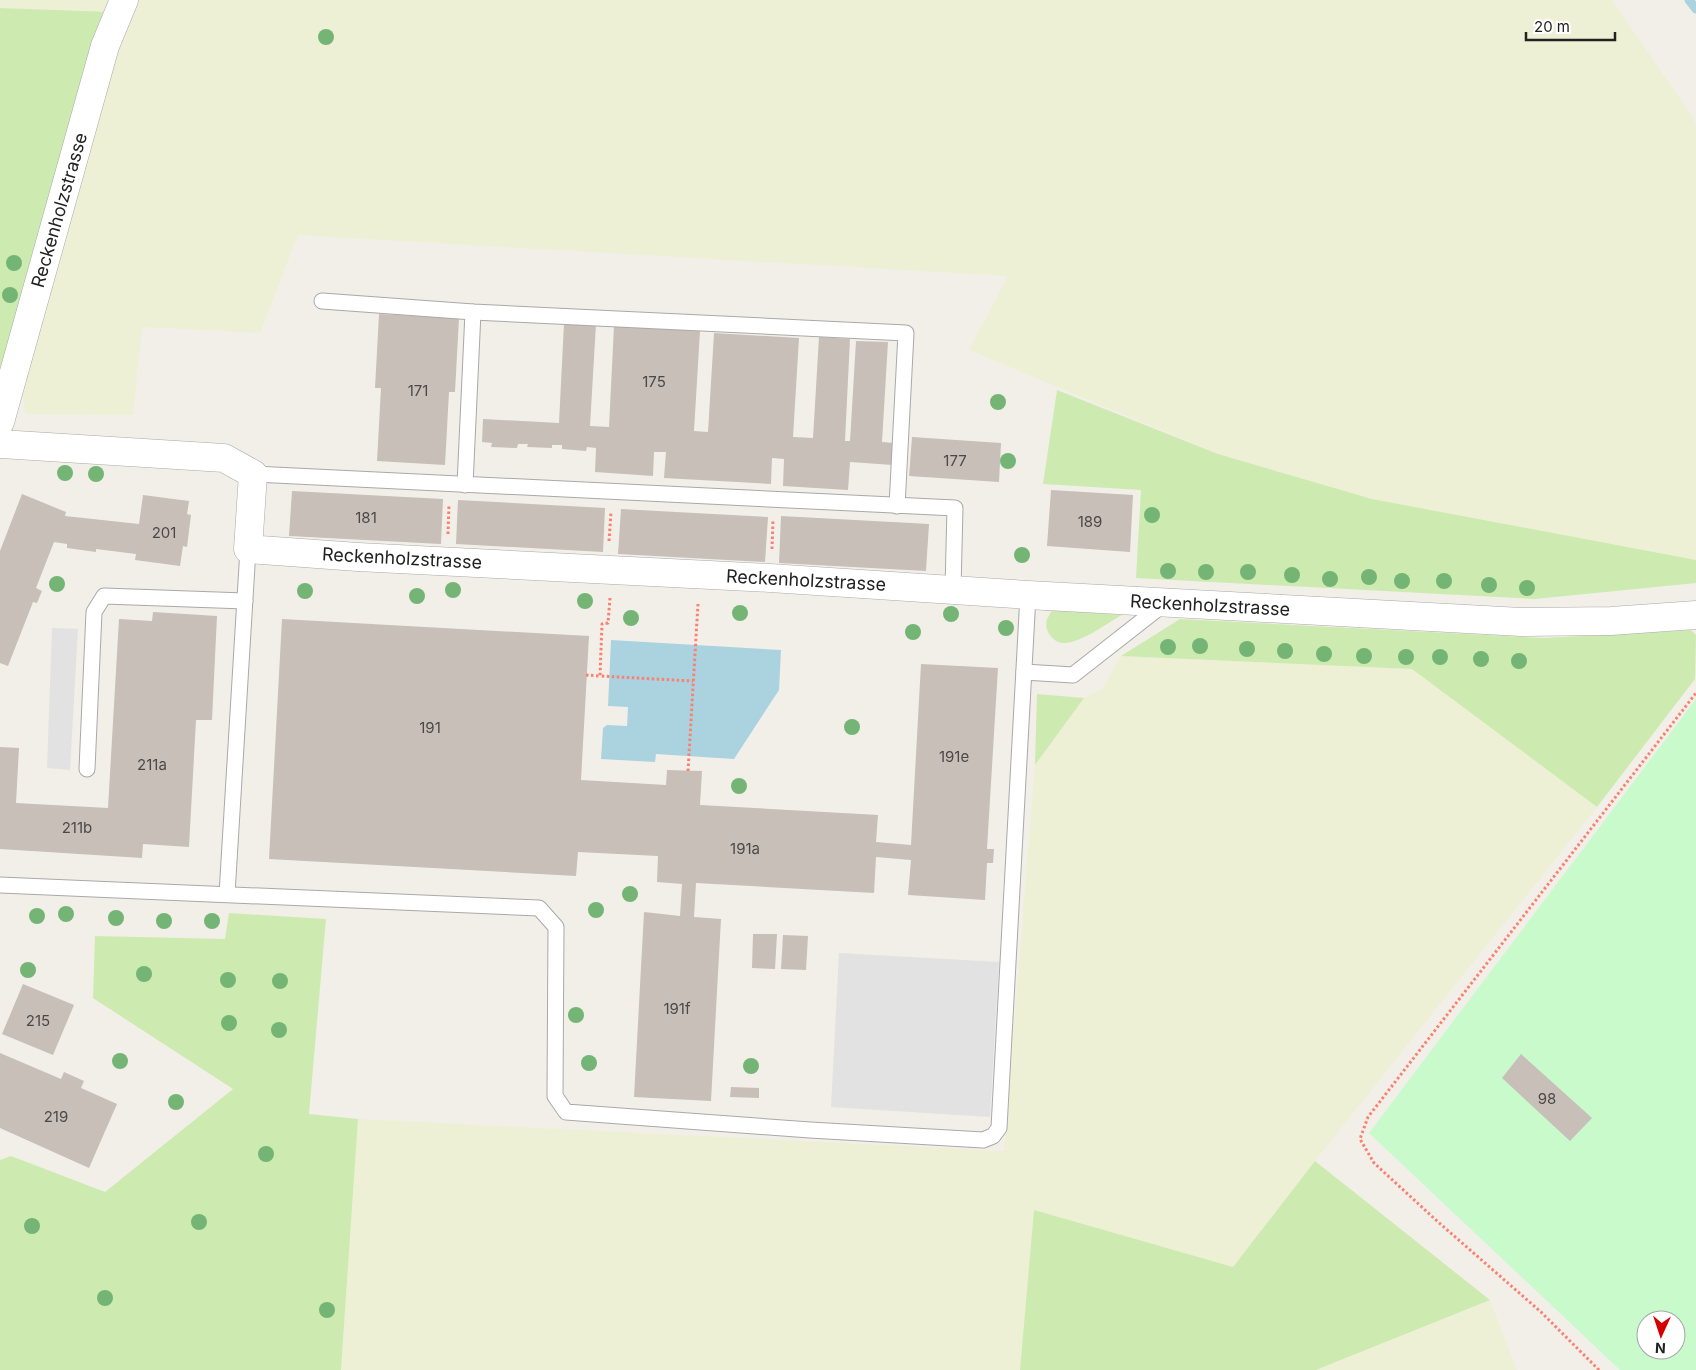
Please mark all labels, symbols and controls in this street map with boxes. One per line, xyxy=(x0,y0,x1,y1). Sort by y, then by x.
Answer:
scale bar xyxy=(1526,10,1615,42)
text: 20 m xyxy=(1534,17,1570,36)
street label: Reckenholzstrasse xyxy=(27,130,91,290)
house number: 175 xyxy=(642,372,666,391)
house number: 171 xyxy=(408,381,428,400)
house number: 177 xyxy=(943,451,967,470)
house number: 181 xyxy=(355,508,377,527)
house number: 189 xyxy=(1078,512,1102,531)
house number: 201 xyxy=(152,523,176,542)
street label: Reckenholzstrasse xyxy=(321,543,483,573)
street label: Reckenholzstrasse xyxy=(725,565,887,595)
street label: Reckenholzstrasse xyxy=(1129,590,1291,620)
house number: 191 xyxy=(419,718,441,737)
house number: 191e xyxy=(939,747,969,766)
house number: 211a xyxy=(137,755,167,774)
house number: 211b xyxy=(62,818,92,837)
house number: 191a xyxy=(730,839,760,858)
house number: 191f xyxy=(663,999,691,1018)
house number: 215 xyxy=(26,1011,50,1030)
house number: 98 xyxy=(1538,1089,1556,1108)
house number: 219 xyxy=(44,1107,68,1126)
north arrow xyxy=(1636,1310,1686,1360)
text: N xyxy=(1655,1340,1666,1357)

